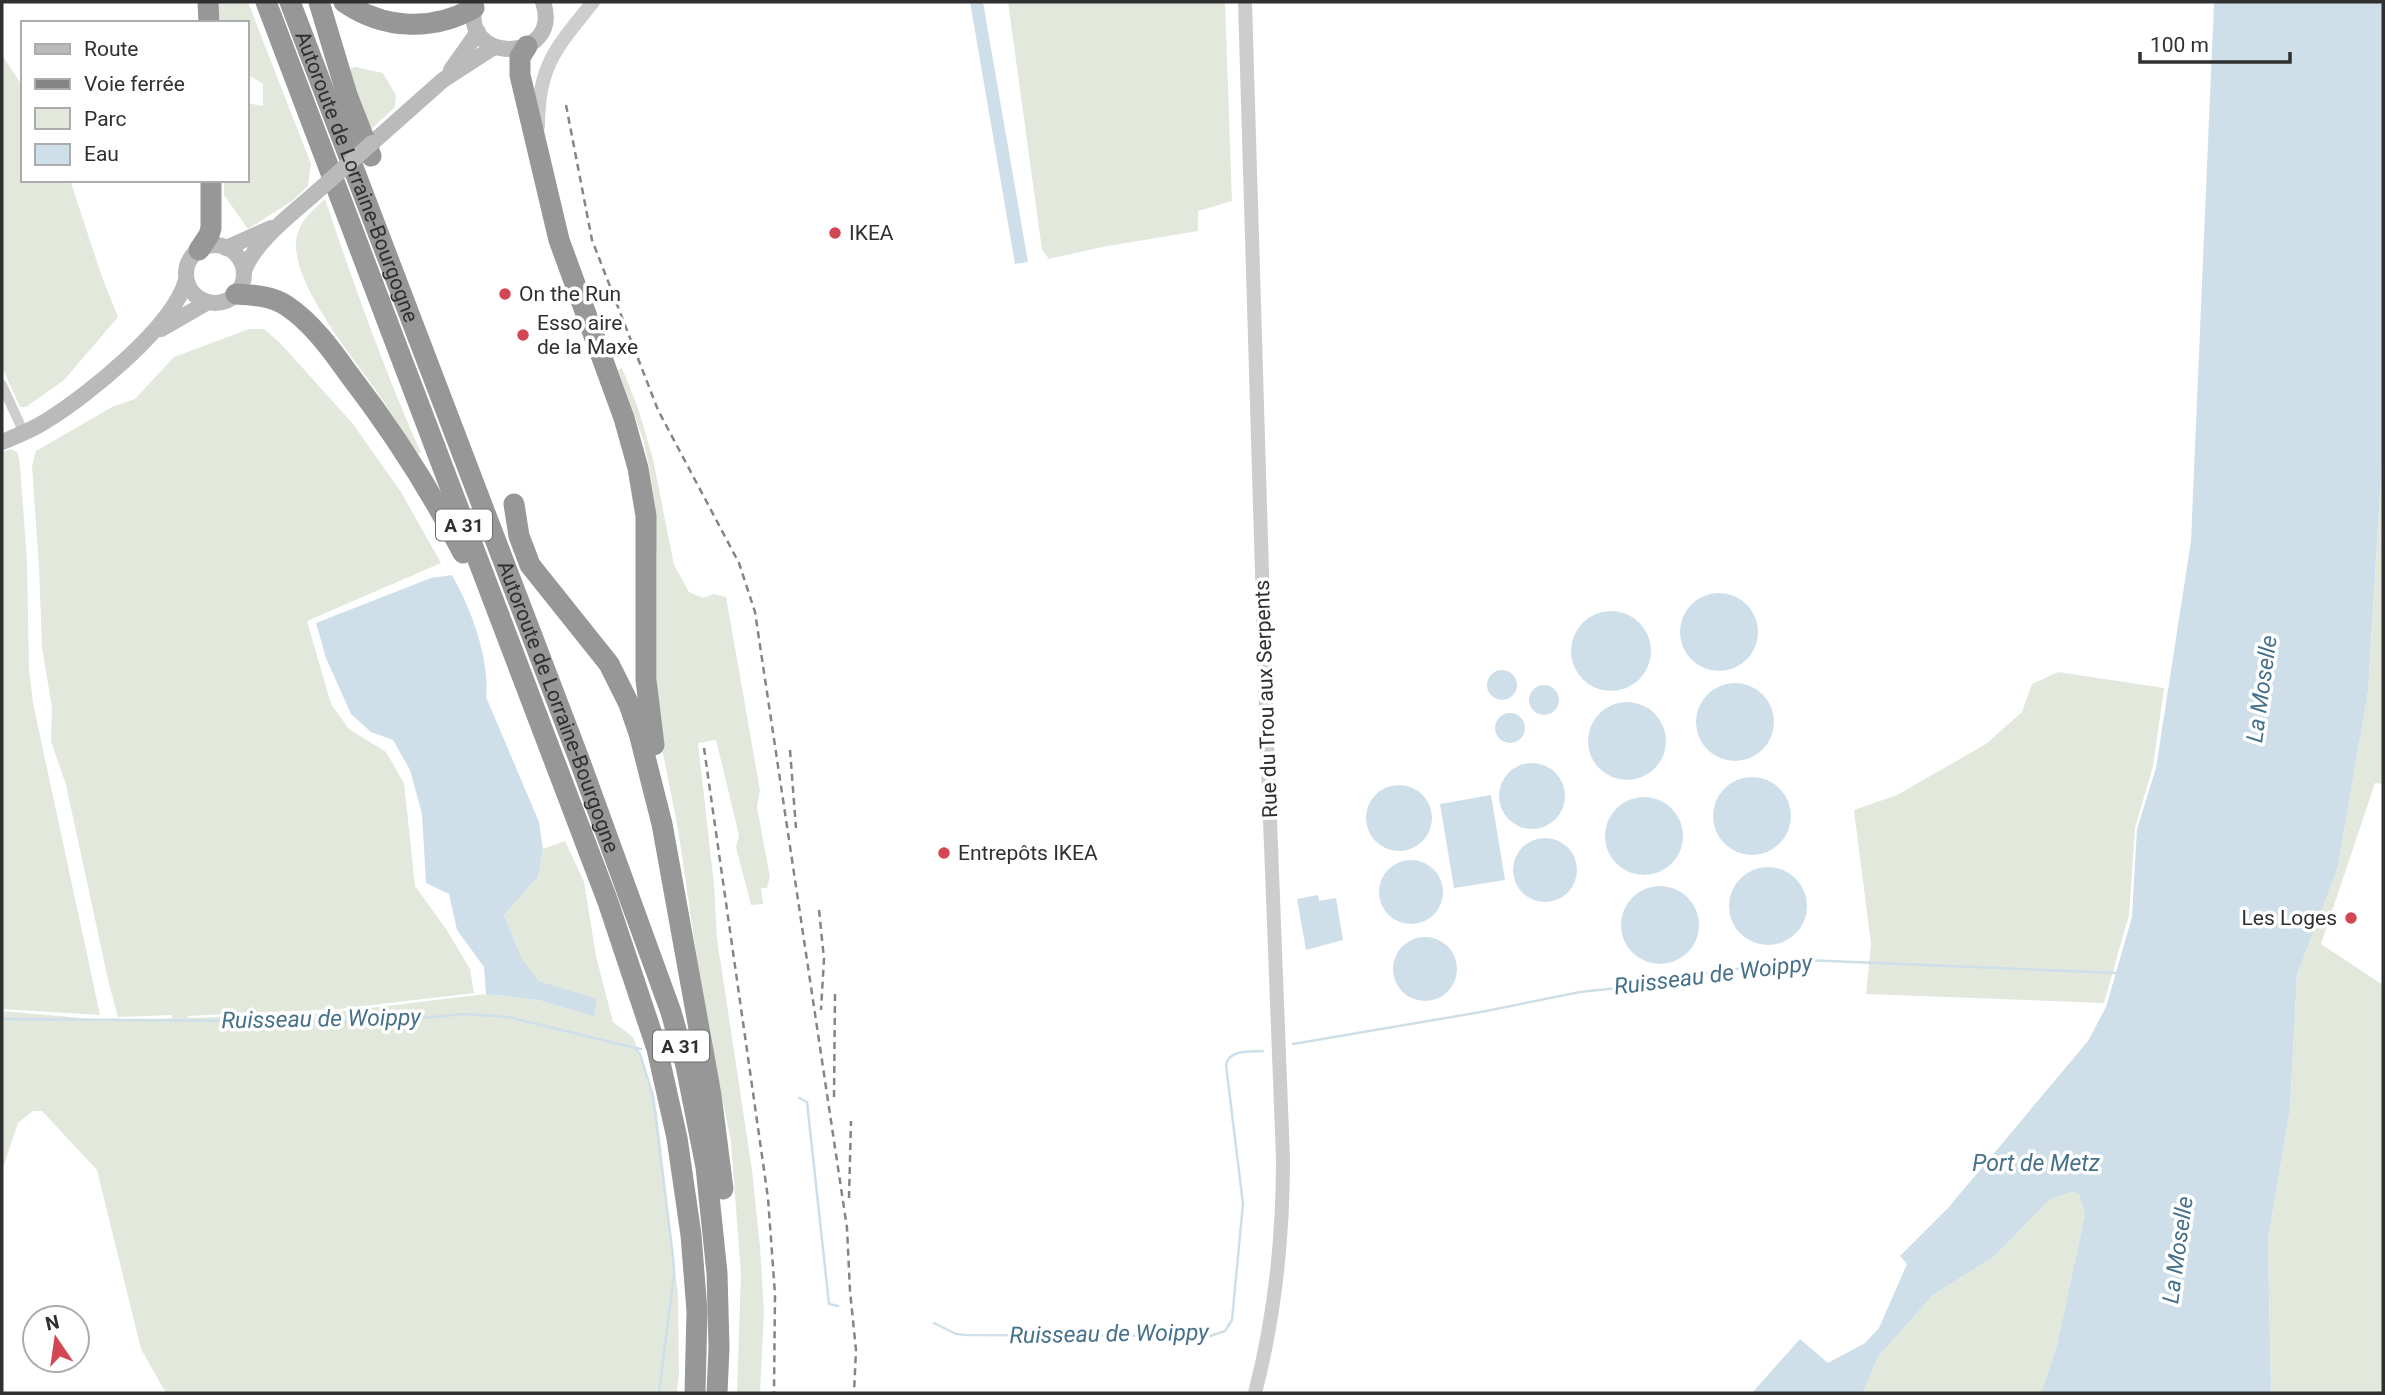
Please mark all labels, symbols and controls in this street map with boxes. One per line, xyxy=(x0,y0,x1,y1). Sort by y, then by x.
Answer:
legend xyxy=(21,21,248,182)
scale bar xyxy=(2140,21,2290,65)
street label: Autoroute de Lorraine-Bourgogne xyxy=(290,28,423,326)
text: 100 m xyxy=(2150,33,2209,57)
text: Route xyxy=(84,37,139,61)
text: Voie ferrée xyxy=(84,72,185,96)
text: Parc xyxy=(84,107,126,131)
text: Eau xyxy=(84,142,119,166)
place label: IKEA xyxy=(849,221,894,245)
marker: IKEA xyxy=(827,225,843,241)
place label: On the Run xyxy=(519,282,621,306)
marker: On the Run xyxy=(497,286,513,302)
place label: Esso aire de la Maxe xyxy=(537,311,638,359)
marker: Esso aire de la Maxe xyxy=(515,327,531,343)
road number: A 31 xyxy=(436,510,492,540)
street label: Autoroute de Lorraine-Bourgogne xyxy=(492,557,624,856)
street label: Rue du Trou aux Serpents xyxy=(1250,580,1282,818)
water label: La Moselle xyxy=(2241,633,2283,744)
place label: Entrepôts IKEA xyxy=(958,841,1098,865)
marker: Entrepôts IKEA xyxy=(936,845,952,861)
place label: Les Loges xyxy=(2241,906,2337,930)
marker: Les Loges xyxy=(2343,910,2359,926)
water label: Ruisseau de Woippy xyxy=(1612,949,1815,1001)
water label: Ruisseau de Woippy xyxy=(221,1004,422,1034)
road number: A 31 xyxy=(653,1030,709,1062)
water label: Port de Metz xyxy=(1972,1150,2100,1177)
water label: La Moselle xyxy=(2157,1194,2199,1305)
north arrow xyxy=(21,1304,91,1374)
text: N xyxy=(43,1310,61,1336)
water label: Ruisseau de Woippy xyxy=(1009,1319,1210,1349)

